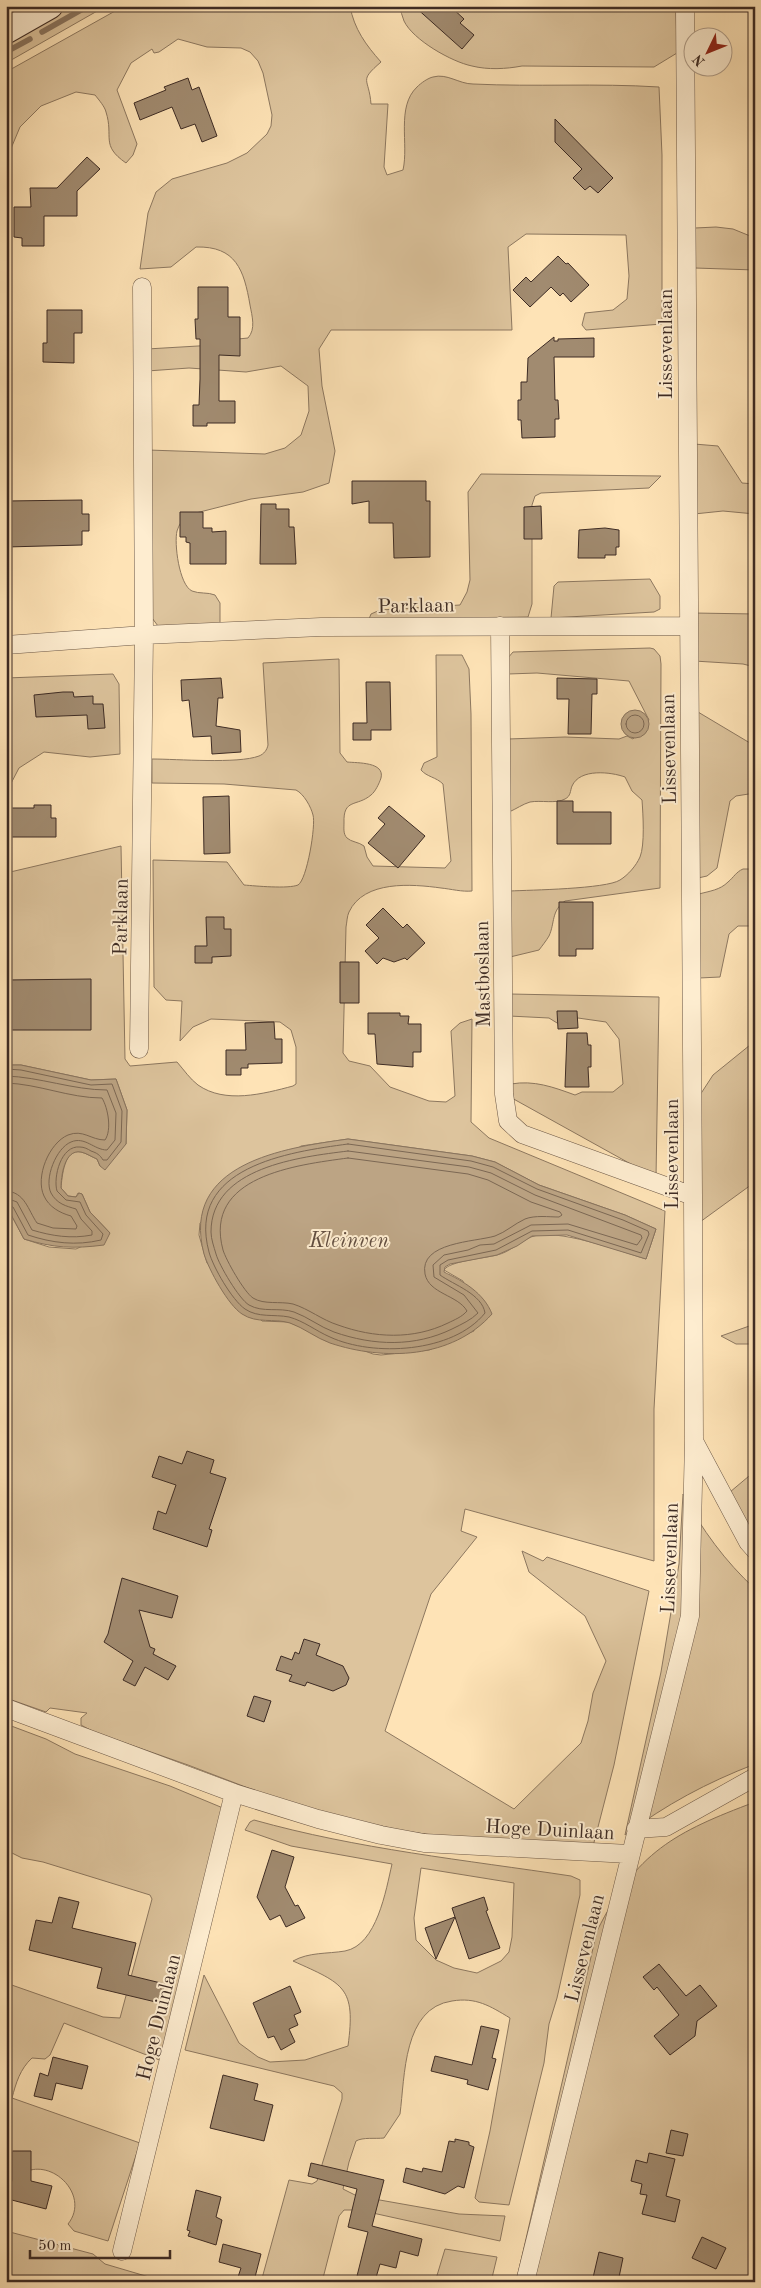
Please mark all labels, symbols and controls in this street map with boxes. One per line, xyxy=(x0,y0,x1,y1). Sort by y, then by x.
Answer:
north arrow xyxy=(684,28,734,78)
text: N xyxy=(690,51,708,69)
street label: Lissevenlaan xyxy=(657,288,677,399)
street label: Parklaan xyxy=(377,596,455,618)
street label: Lissevenlaan xyxy=(659,693,681,805)
street label: Parklaan xyxy=(111,878,133,956)
street label: Mastboslaan xyxy=(473,920,495,1028)
street label: Lissevenlaan xyxy=(663,1098,683,1209)
water label: Kleinven xyxy=(308,1231,389,1252)
street label: Lissevenlaan xyxy=(659,1502,683,1614)
street label: Hoge Duinlaan xyxy=(485,1818,615,1844)
street label: Lissevenlaan xyxy=(563,1892,609,2005)
street label: Hoge Duinlaan xyxy=(135,1952,185,2083)
scale bar xyxy=(30,2228,170,2260)
text: 50 m xyxy=(38,2239,72,2254)

